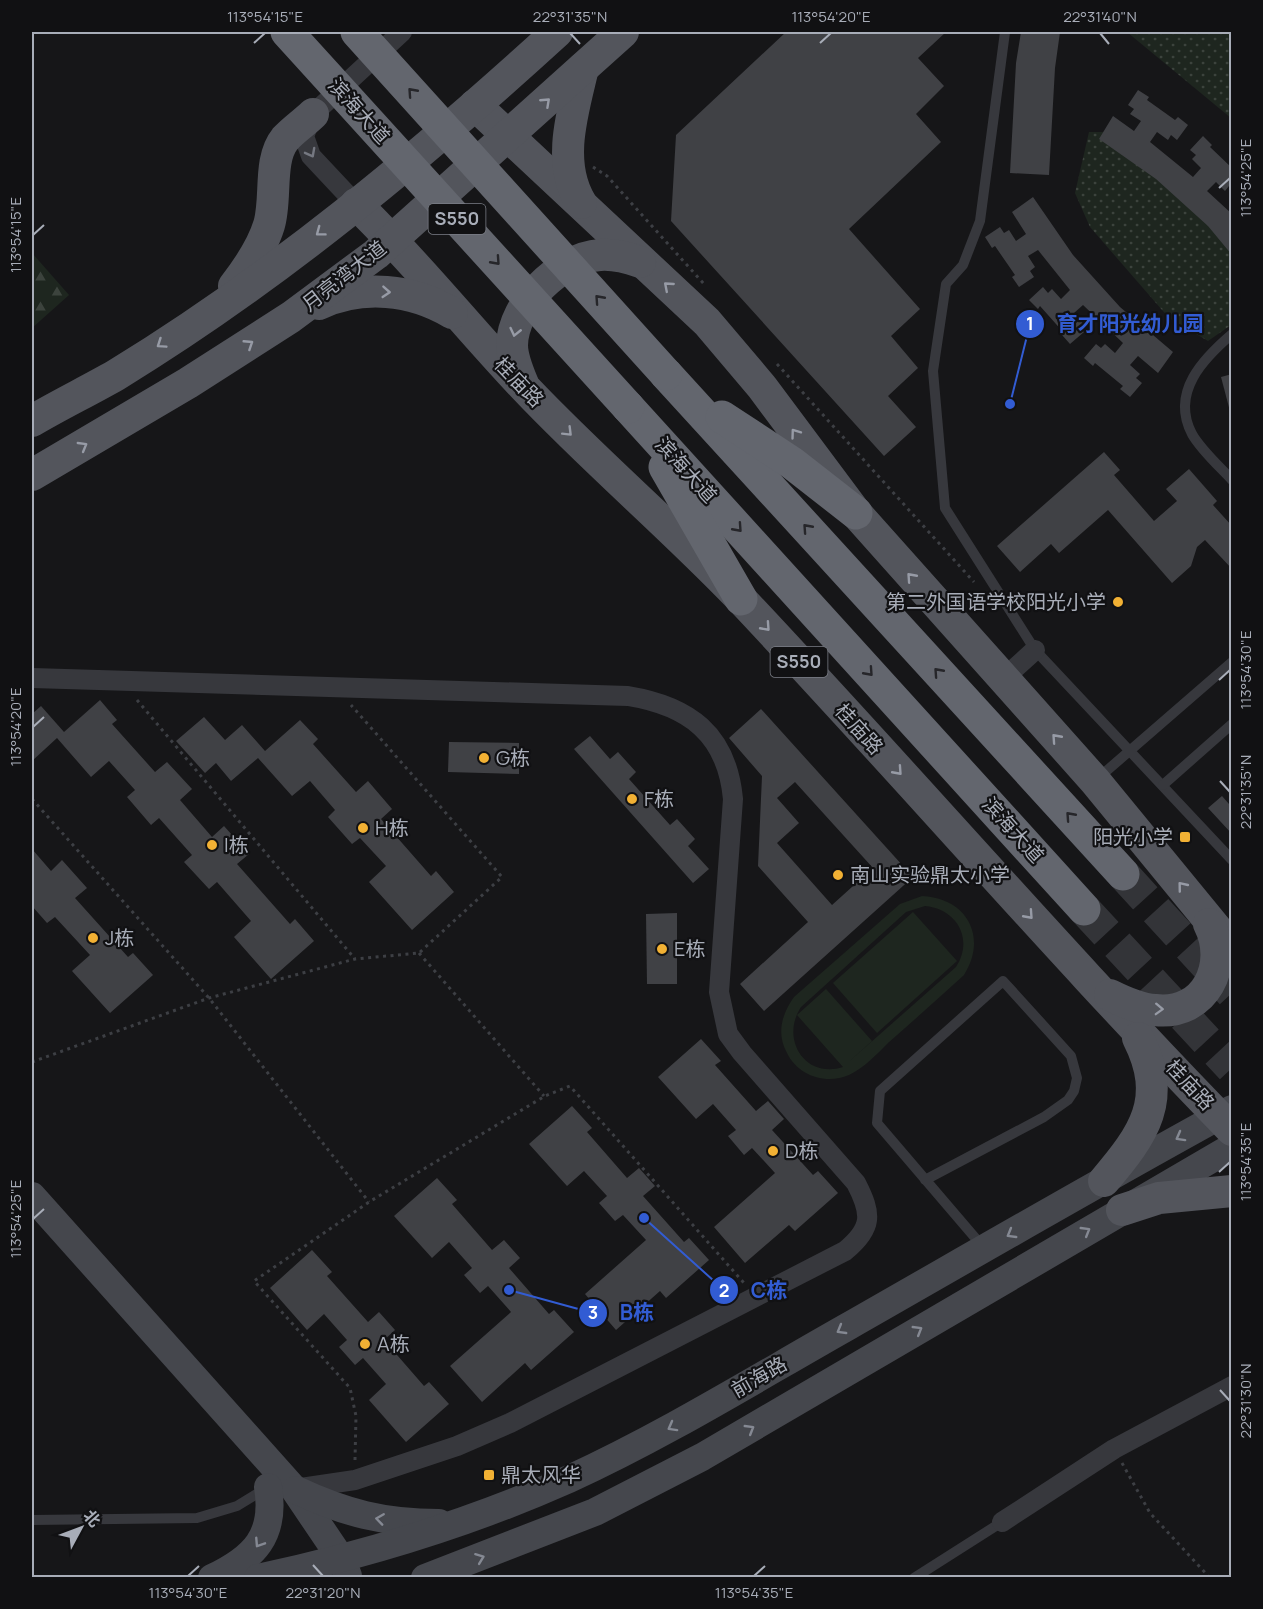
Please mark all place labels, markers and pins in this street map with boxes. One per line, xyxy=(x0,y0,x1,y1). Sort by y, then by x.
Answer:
callout: 育才阳光幼儿园 xyxy=(1015,304,1216,343)
place label: 第二外国语学校阳光小学 xyxy=(886,588,1106,615)
marker: 第二外国语学校阳光小学 xyxy=(1111,595,1125,609)
place label: G栋 xyxy=(496,744,530,771)
marker: G栋 xyxy=(477,751,491,765)
place label: F栋 xyxy=(644,785,674,812)
marker: F栋 xyxy=(625,792,639,806)
place label: H栋 xyxy=(375,814,409,841)
marker: H栋 xyxy=(356,821,370,835)
place label: 阳光小学 xyxy=(1093,823,1173,850)
marker: 阳光小学 xyxy=(1178,830,1192,844)
place label: I栋 xyxy=(224,831,249,858)
marker: I栋 xyxy=(205,838,219,852)
place label: 南山实验鼎太小学 xyxy=(850,861,1010,888)
marker: 南山实验鼎太小学 xyxy=(831,868,845,882)
place label: J栋 xyxy=(105,924,134,951)
marker: J栋 xyxy=(86,931,100,945)
place label: E栋 xyxy=(674,935,705,962)
marker: E栋 xyxy=(655,942,669,956)
place label: D栋 xyxy=(785,1137,818,1164)
marker: D栋 xyxy=(766,1144,780,1158)
callout: C栋 xyxy=(709,1271,799,1310)
callout: B栋 xyxy=(578,1293,666,1332)
place label: A栋 xyxy=(377,1330,410,1357)
marker: A栋 xyxy=(358,1337,372,1351)
place label: 鼎太风华 xyxy=(501,1461,581,1488)
marker: 鼎太风华 xyxy=(482,1468,496,1482)

